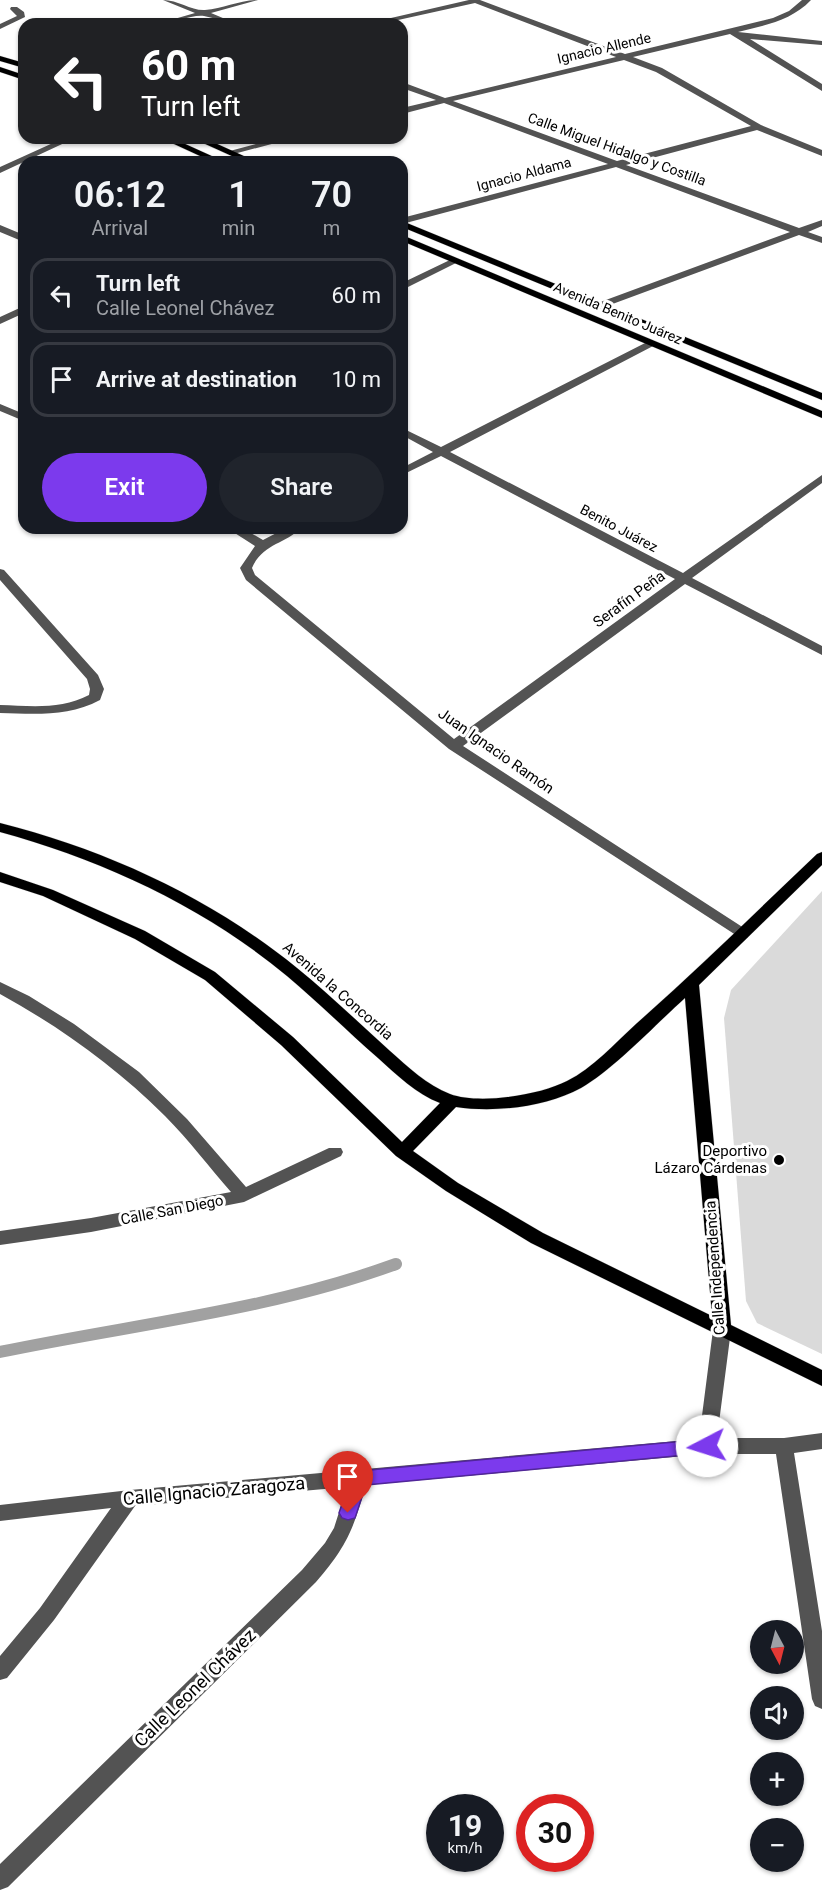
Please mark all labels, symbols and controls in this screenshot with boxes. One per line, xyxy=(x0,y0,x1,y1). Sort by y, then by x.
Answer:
street label: Ignacio Allende xyxy=(556,29,652,67)
text: 60 m xyxy=(141,41,236,90)
icon: left xyxy=(42,42,120,120)
text: Turn left xyxy=(141,91,241,123)
street label: Calle Miguel Hidalgo y Costilla xyxy=(526,109,708,189)
street label: Ignacio Aldama xyxy=(475,154,573,194)
text: 06:12 xyxy=(74,174,166,216)
text: 1 xyxy=(228,174,249,216)
text: 70 xyxy=(311,174,352,216)
text: Arrival xyxy=(91,216,148,240)
text: min xyxy=(222,216,255,240)
text: m xyxy=(323,216,340,240)
text: Turn left xyxy=(96,271,180,296)
icon: left xyxy=(45,279,78,312)
street label: Avenida Benito Juárez xyxy=(551,279,685,347)
text: 60 m xyxy=(332,283,381,308)
text: Calle Leonel Chávez xyxy=(96,296,274,320)
icon: arrive xyxy=(45,363,78,396)
text: Arrive at destination xyxy=(96,367,297,392)
text: 10 m xyxy=(332,367,381,392)
button: Exit xyxy=(42,453,207,522)
button: Share xyxy=(219,453,384,522)
street label: Benito Juárez xyxy=(578,501,660,555)
street label: Serafín Peña xyxy=(590,567,668,631)
street label: Juan Ignacio Ramón xyxy=(435,704,557,798)
street label: Avenida la Concordia xyxy=(279,938,397,1044)
place label: Deportivo Lázaro Cárdenas xyxy=(654,1142,767,1177)
marker: Deportivo Lázaro Cárdenas xyxy=(772,1153,786,1167)
street label: Calle San Diego xyxy=(119,1191,225,1229)
street label: Calle Independencia xyxy=(701,1200,729,1336)
position arrow xyxy=(675,1414,739,1478)
pin xyxy=(322,1451,373,1513)
icon: arrive xyxy=(331,1460,364,1493)
street label: Calle Ignacio Zaragoza xyxy=(122,1472,306,1509)
north arrow xyxy=(750,1620,804,1674)
map controls xyxy=(750,1620,804,1872)
street label: Calle Leonel Chávez xyxy=(130,1624,260,1751)
button: sound xyxy=(750,1686,804,1740)
button: + xyxy=(750,1752,804,1806)
speed limit sign: 30 xyxy=(516,1794,594,1872)
text: 19 xyxy=(448,1808,482,1843)
button: − xyxy=(750,1818,804,1872)
text: km/h xyxy=(447,1839,483,1857)

